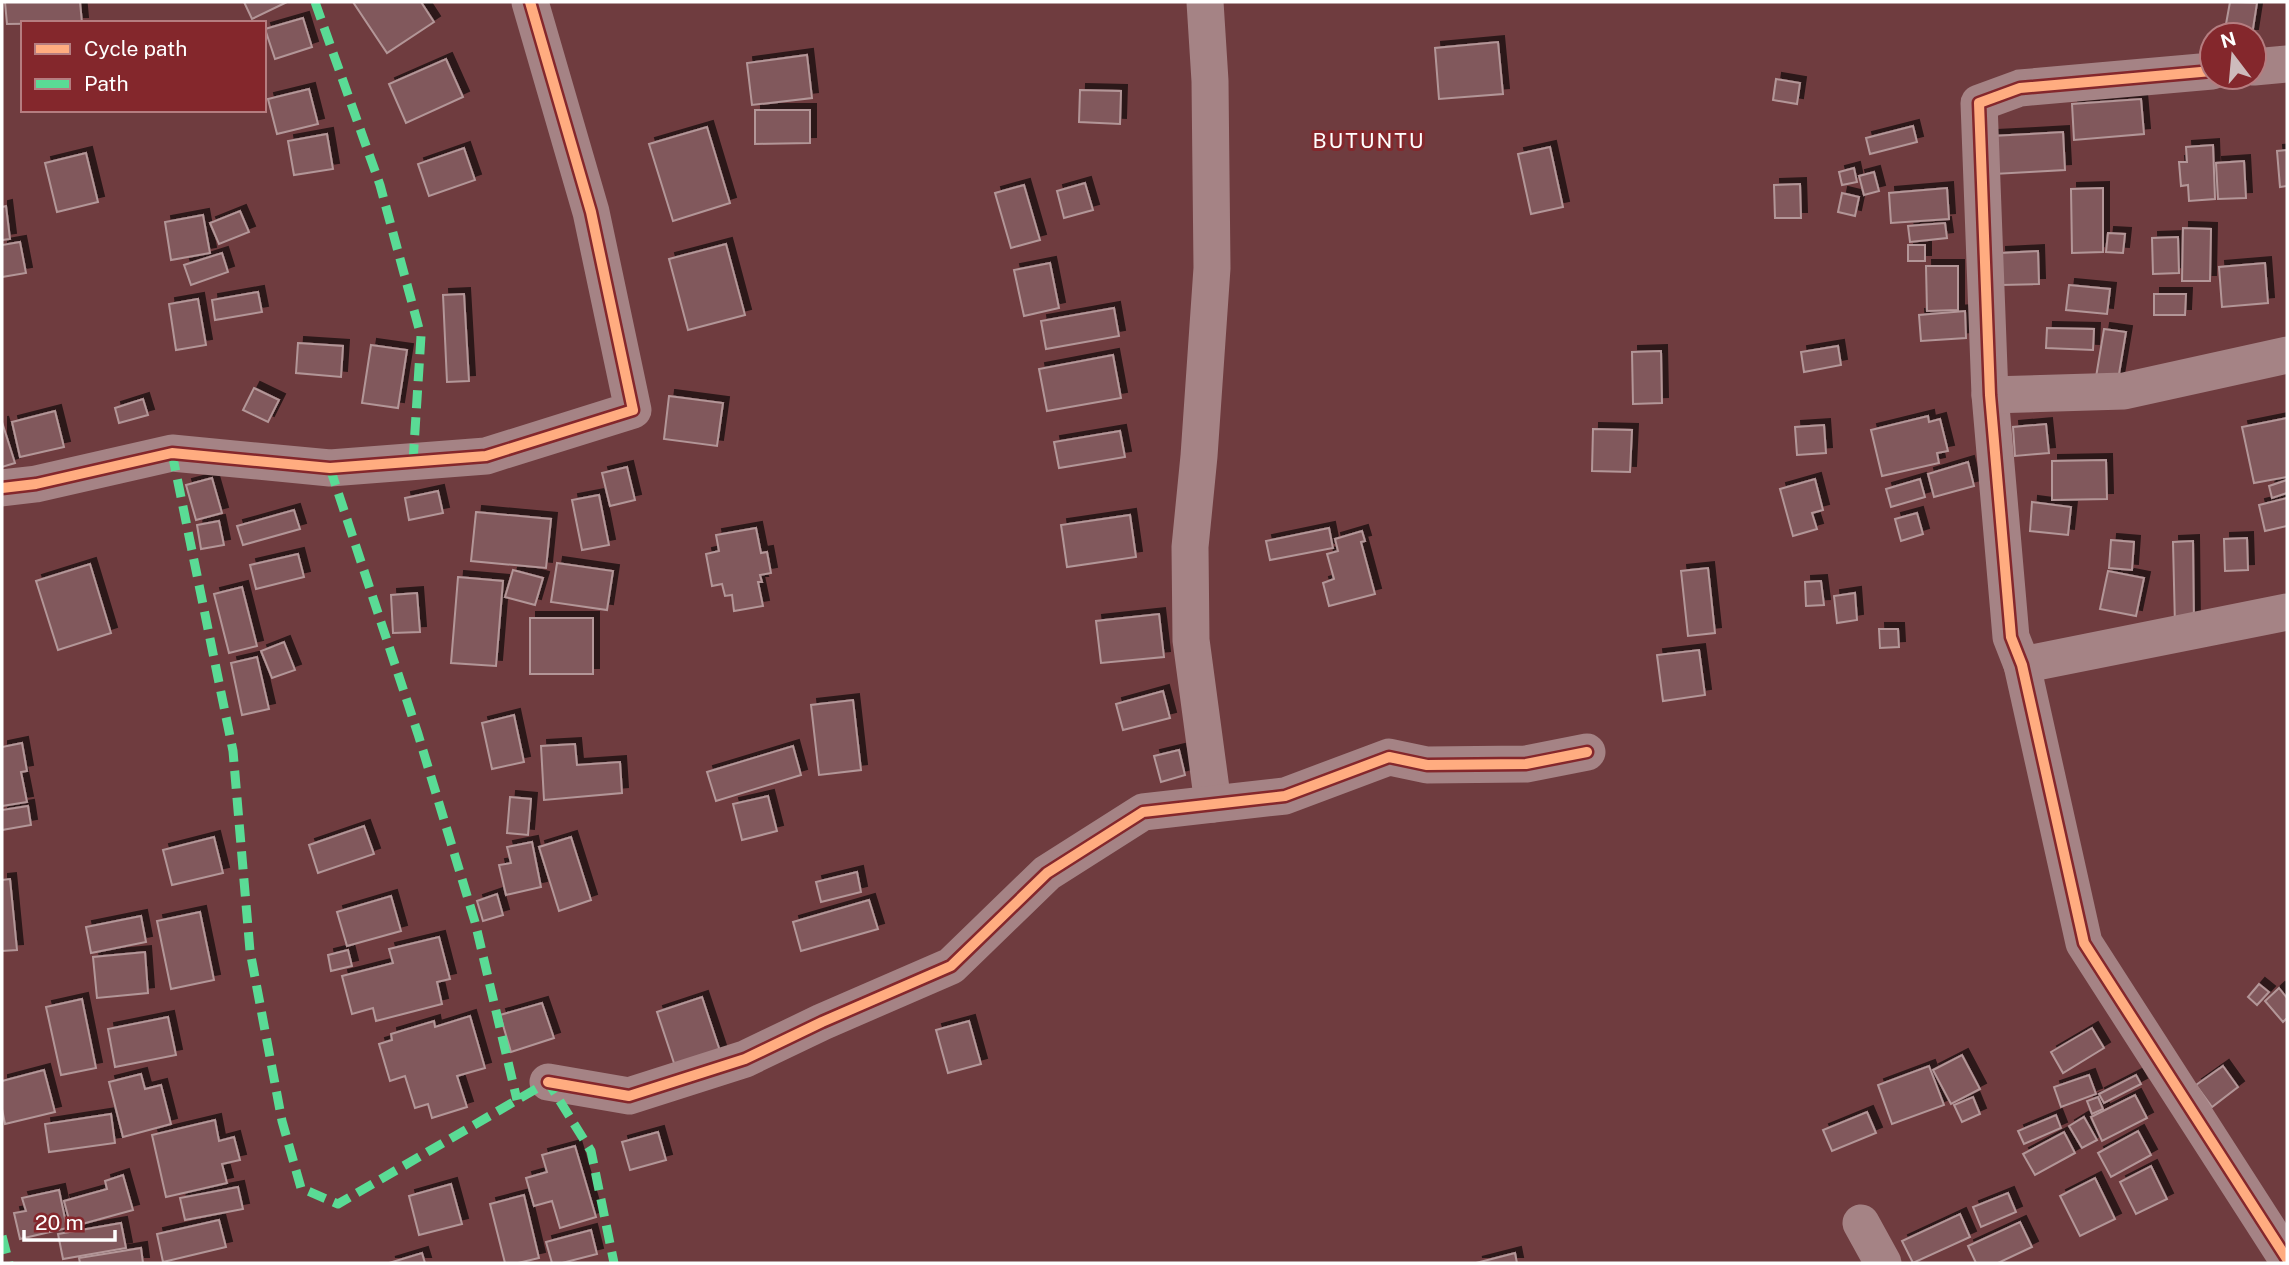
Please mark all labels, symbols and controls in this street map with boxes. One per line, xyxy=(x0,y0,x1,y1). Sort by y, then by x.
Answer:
legend xyxy=(21,21,266,112)
north arrow xyxy=(2198,21,2268,91)
text: N xyxy=(2218,27,2238,52)
text: Cycle path xyxy=(84,36,187,61)
text: Path xyxy=(84,71,129,96)
district label: BUTUNTU xyxy=(1313,128,1425,153)
scale bar xyxy=(24,1198,116,1242)
text: 20 m xyxy=(35,1210,84,1235)

